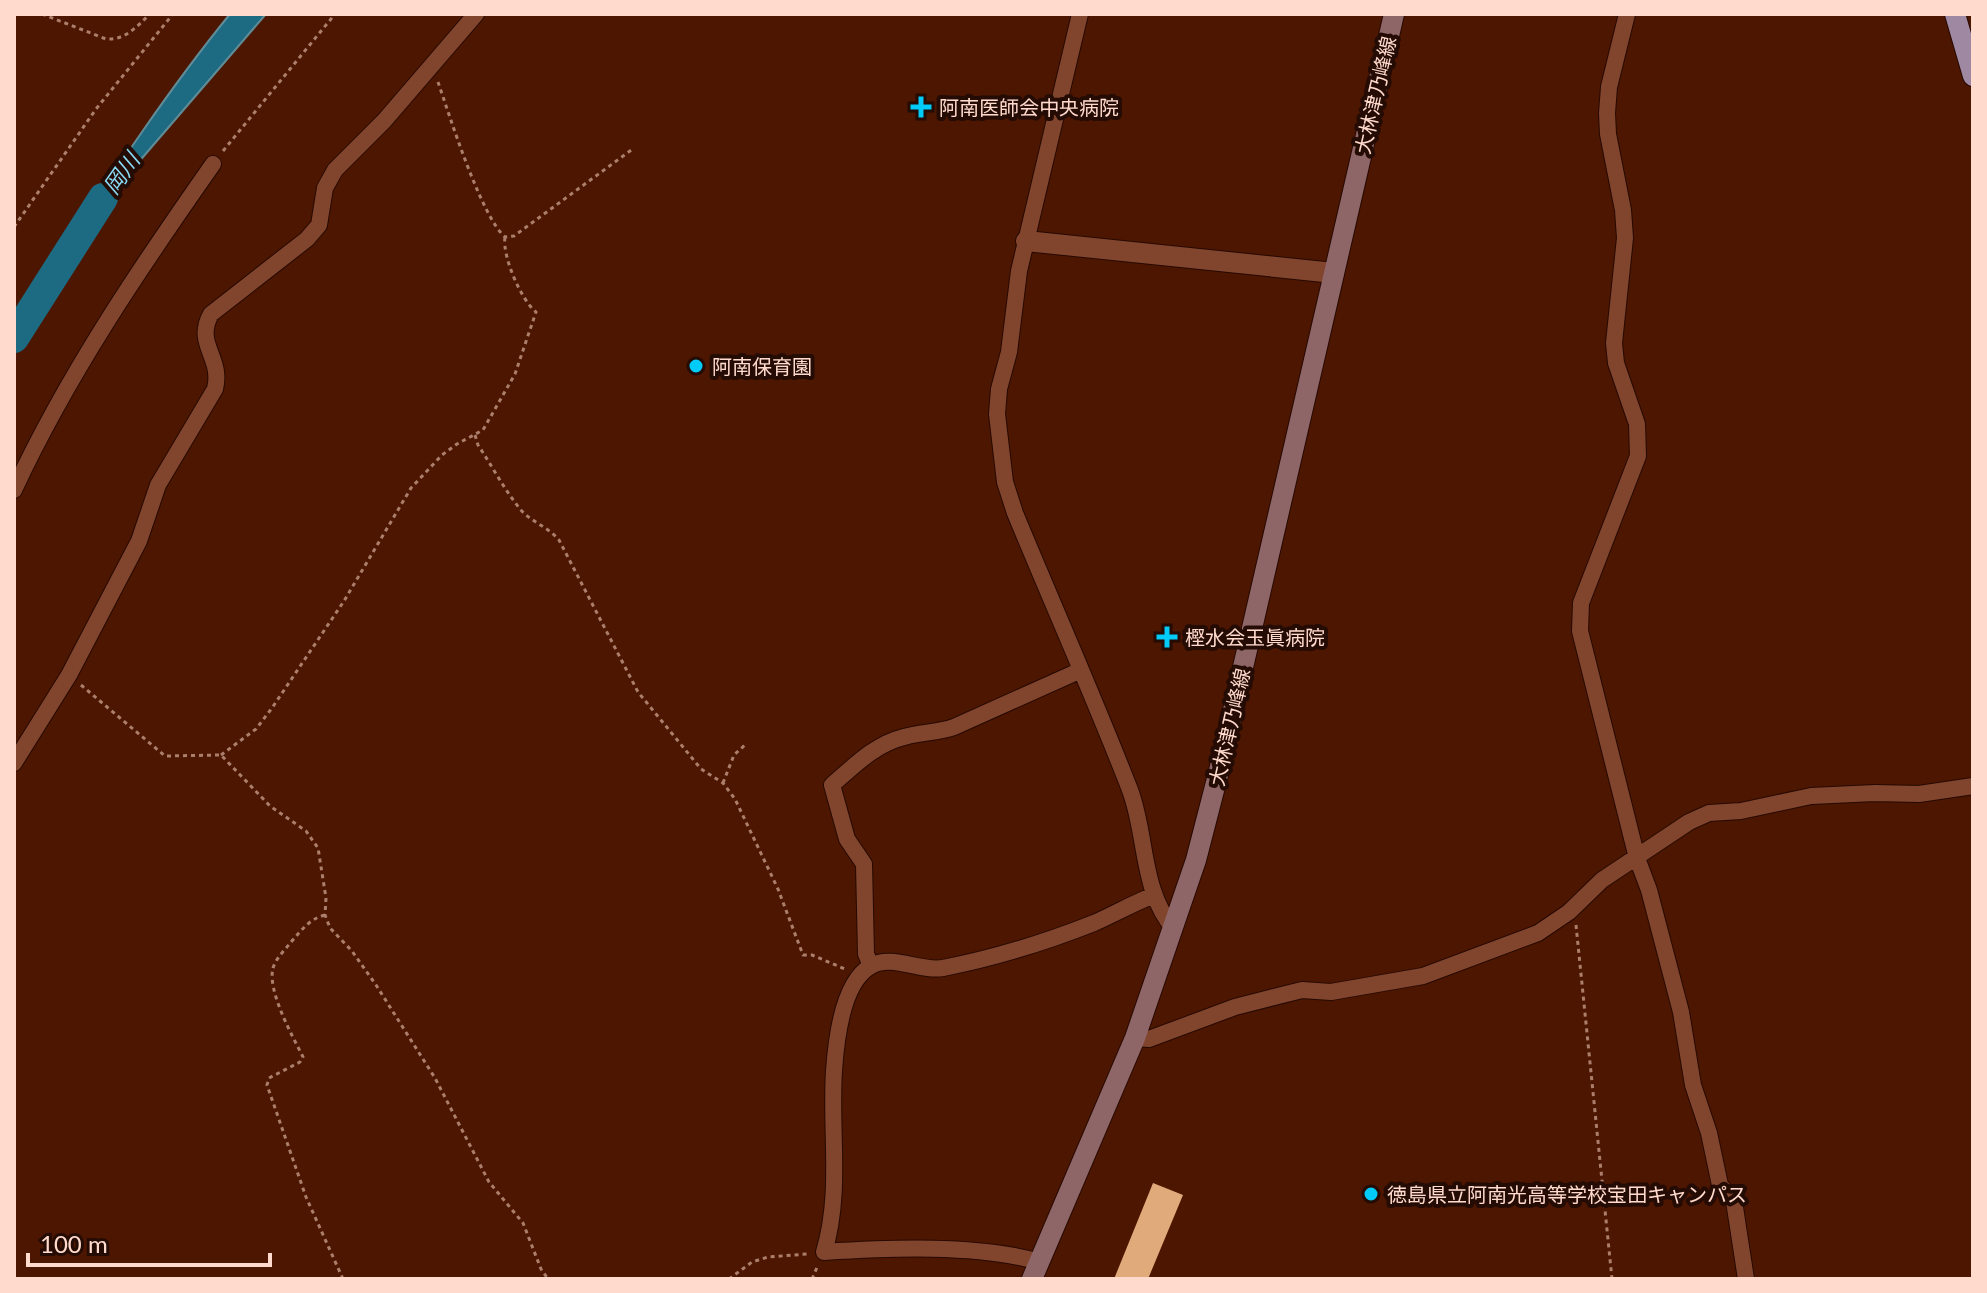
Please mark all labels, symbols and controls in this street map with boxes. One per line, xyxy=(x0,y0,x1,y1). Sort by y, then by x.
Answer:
street label: 大林津乃峰線 xyxy=(1350,34,1400,156)
place label: 阿南医師会中央病院 xyxy=(939,95,1119,119)
marker: 阿南医師会中央病院 xyxy=(910,96,932,118)
water label: 岡川 xyxy=(97,146,146,199)
place label: 阿南保育園 xyxy=(712,354,812,378)
marker: 阿南保育園 xyxy=(687,357,705,375)
place label: 樫水会玉眞病院 xyxy=(1185,625,1325,649)
marker: 樫水会玉眞病院 xyxy=(1156,626,1178,648)
street label: 大林津乃峰線 xyxy=(1204,666,1254,788)
place label: 徳島県立阿南光高等学校宝田キャンパス xyxy=(1387,1182,1747,1206)
marker: 徳島県立阿南光高等学校宝田キャンパス xyxy=(1362,1185,1380,1203)
scale bar xyxy=(28,1217,270,1267)
text: 100 m xyxy=(40,1229,108,1258)

